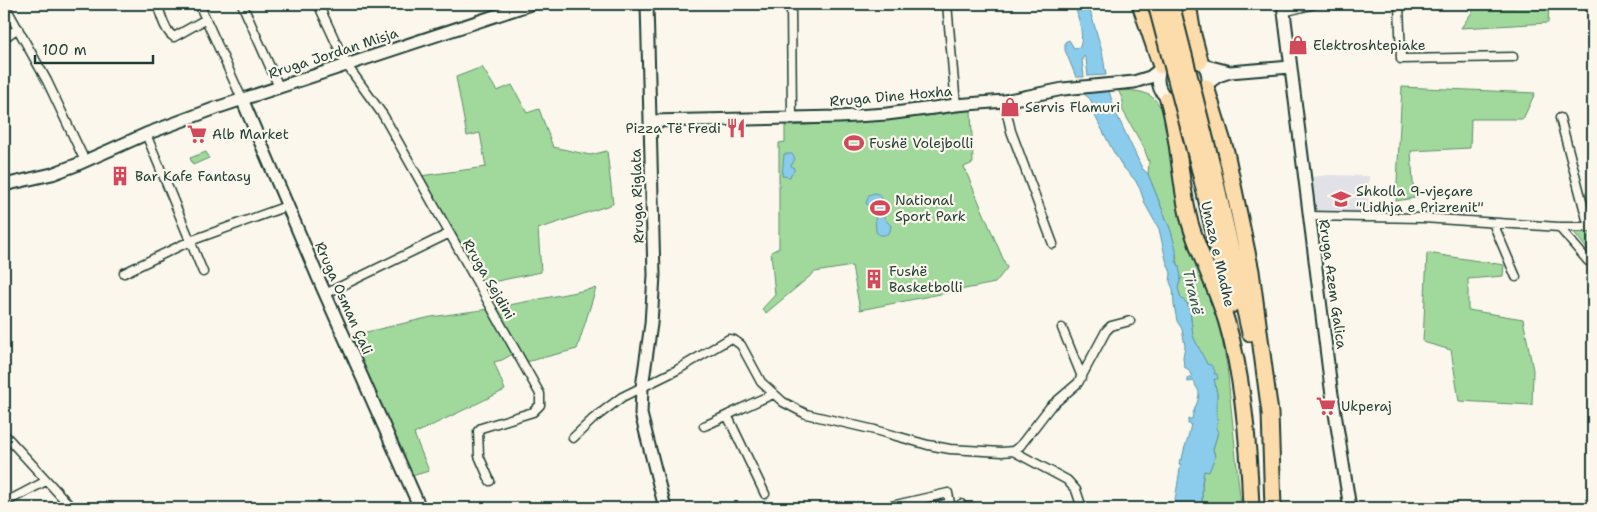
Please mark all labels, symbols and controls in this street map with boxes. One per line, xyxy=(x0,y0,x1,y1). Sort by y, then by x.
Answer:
street label: Rruga Jordan Misja xyxy=(266,23,400,82)
scale bar xyxy=(35,32,152,64)
shop icon: Elektroshtepiake xyxy=(1287,34,1309,56)
place label: Elektroshtepiake xyxy=(1313,36,1426,54)
text: 100 m xyxy=(42,40,87,60)
street label: Rruga Dine Hoxha xyxy=(829,82,953,110)
shop icon: Servis Flamuri xyxy=(999,96,1021,118)
place label: Servis Flamuri xyxy=(1025,98,1120,116)
restaurant icon: Pizza Të Fredi xyxy=(725,117,747,139)
place label: Pizza Të Fredi xyxy=(626,119,721,137)
supermarket icon: Alb Market xyxy=(186,123,208,145)
place label: Alb Market xyxy=(212,125,289,143)
sports icon: Fushë Volejbolli xyxy=(843,132,865,154)
place label: Fushë Volejbolli xyxy=(869,134,974,152)
street label: Rruga Riglata xyxy=(626,148,648,244)
building icon: Bar Kafe Fantasy xyxy=(109,165,131,187)
place label: Bar Kafe Fantasy xyxy=(135,167,251,185)
place label: Shkolla 9-vjeçare "Lidhja e Prizrenit" xyxy=(1356,182,1484,216)
school or university icon: Shkolla 9-vjeçare "Lidhja e Prizrenit" xyxy=(1330,188,1352,210)
place label: National Sport Park xyxy=(895,191,966,225)
sports icon: National Sport Park xyxy=(869,197,891,219)
street label: Unaza e Madhe xyxy=(1197,199,1239,309)
street label: Rruga Azem Galica xyxy=(1315,218,1351,350)
street label: Rruga Sejdini xyxy=(459,236,519,322)
street label: Rruga Osman Çali xyxy=(311,239,377,357)
place label: Fushë Basketbolli xyxy=(889,262,963,296)
water label: Tiranë xyxy=(1178,267,1208,317)
building icon: Fushë Basketbolli xyxy=(863,268,885,290)
supermarket icon: Ukperaj xyxy=(1315,395,1337,417)
place label: Ukperaj xyxy=(1341,397,1392,415)

